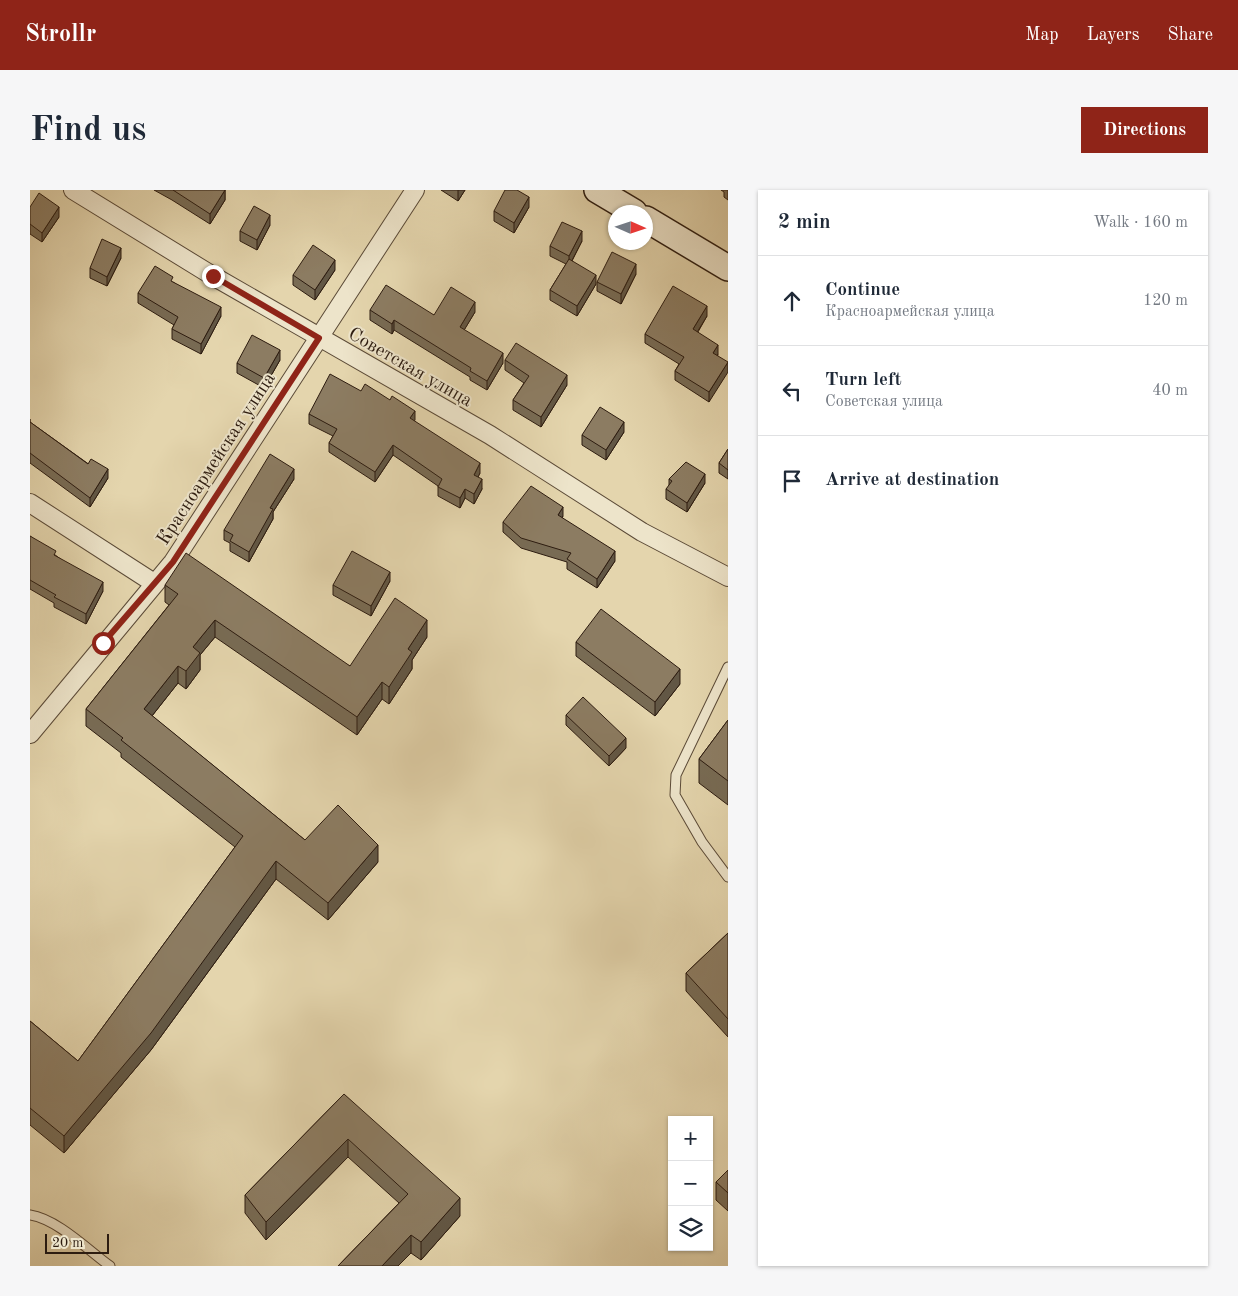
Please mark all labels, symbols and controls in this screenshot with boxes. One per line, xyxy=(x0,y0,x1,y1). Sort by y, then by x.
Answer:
text: Strollr xyxy=(25,23,96,47)
text: Map xyxy=(1025,26,1059,44)
text: Layers xyxy=(1087,26,1139,44)
text: Share xyxy=(1167,26,1213,44)
button: Directions xyxy=(1081,107,1208,153)
text: Find us xyxy=(30,113,146,148)
north arrow xyxy=(608,205,653,250)
text: 2 min xyxy=(778,212,831,233)
text: Walk · 160 m xyxy=(1093,215,1188,231)
route end xyxy=(202,265,225,288)
text: Continue xyxy=(825,281,900,300)
icon: ahead xyxy=(778,287,806,315)
text: 120 m xyxy=(1143,293,1188,309)
text: Красноармейская улица xyxy=(825,304,995,320)
street label: Советская улица xyxy=(344,325,476,412)
street label: Красноармейская улица xyxy=(154,369,280,549)
text: Turn left xyxy=(825,371,902,390)
icon: left xyxy=(778,377,806,405)
text: 40 m xyxy=(1152,383,1188,399)
text: Советская улица xyxy=(825,394,943,410)
icon: arrive xyxy=(778,467,806,495)
text: Arrive at destination xyxy=(825,471,999,490)
route start xyxy=(92,632,115,655)
map controls xyxy=(668,1116,713,1251)
button: + xyxy=(668,1116,713,1161)
button: − xyxy=(668,1161,713,1206)
button: layers xyxy=(668,1206,713,1251)
scale bar xyxy=(45,1231,109,1254)
text: 20 m xyxy=(52,1236,83,1250)

